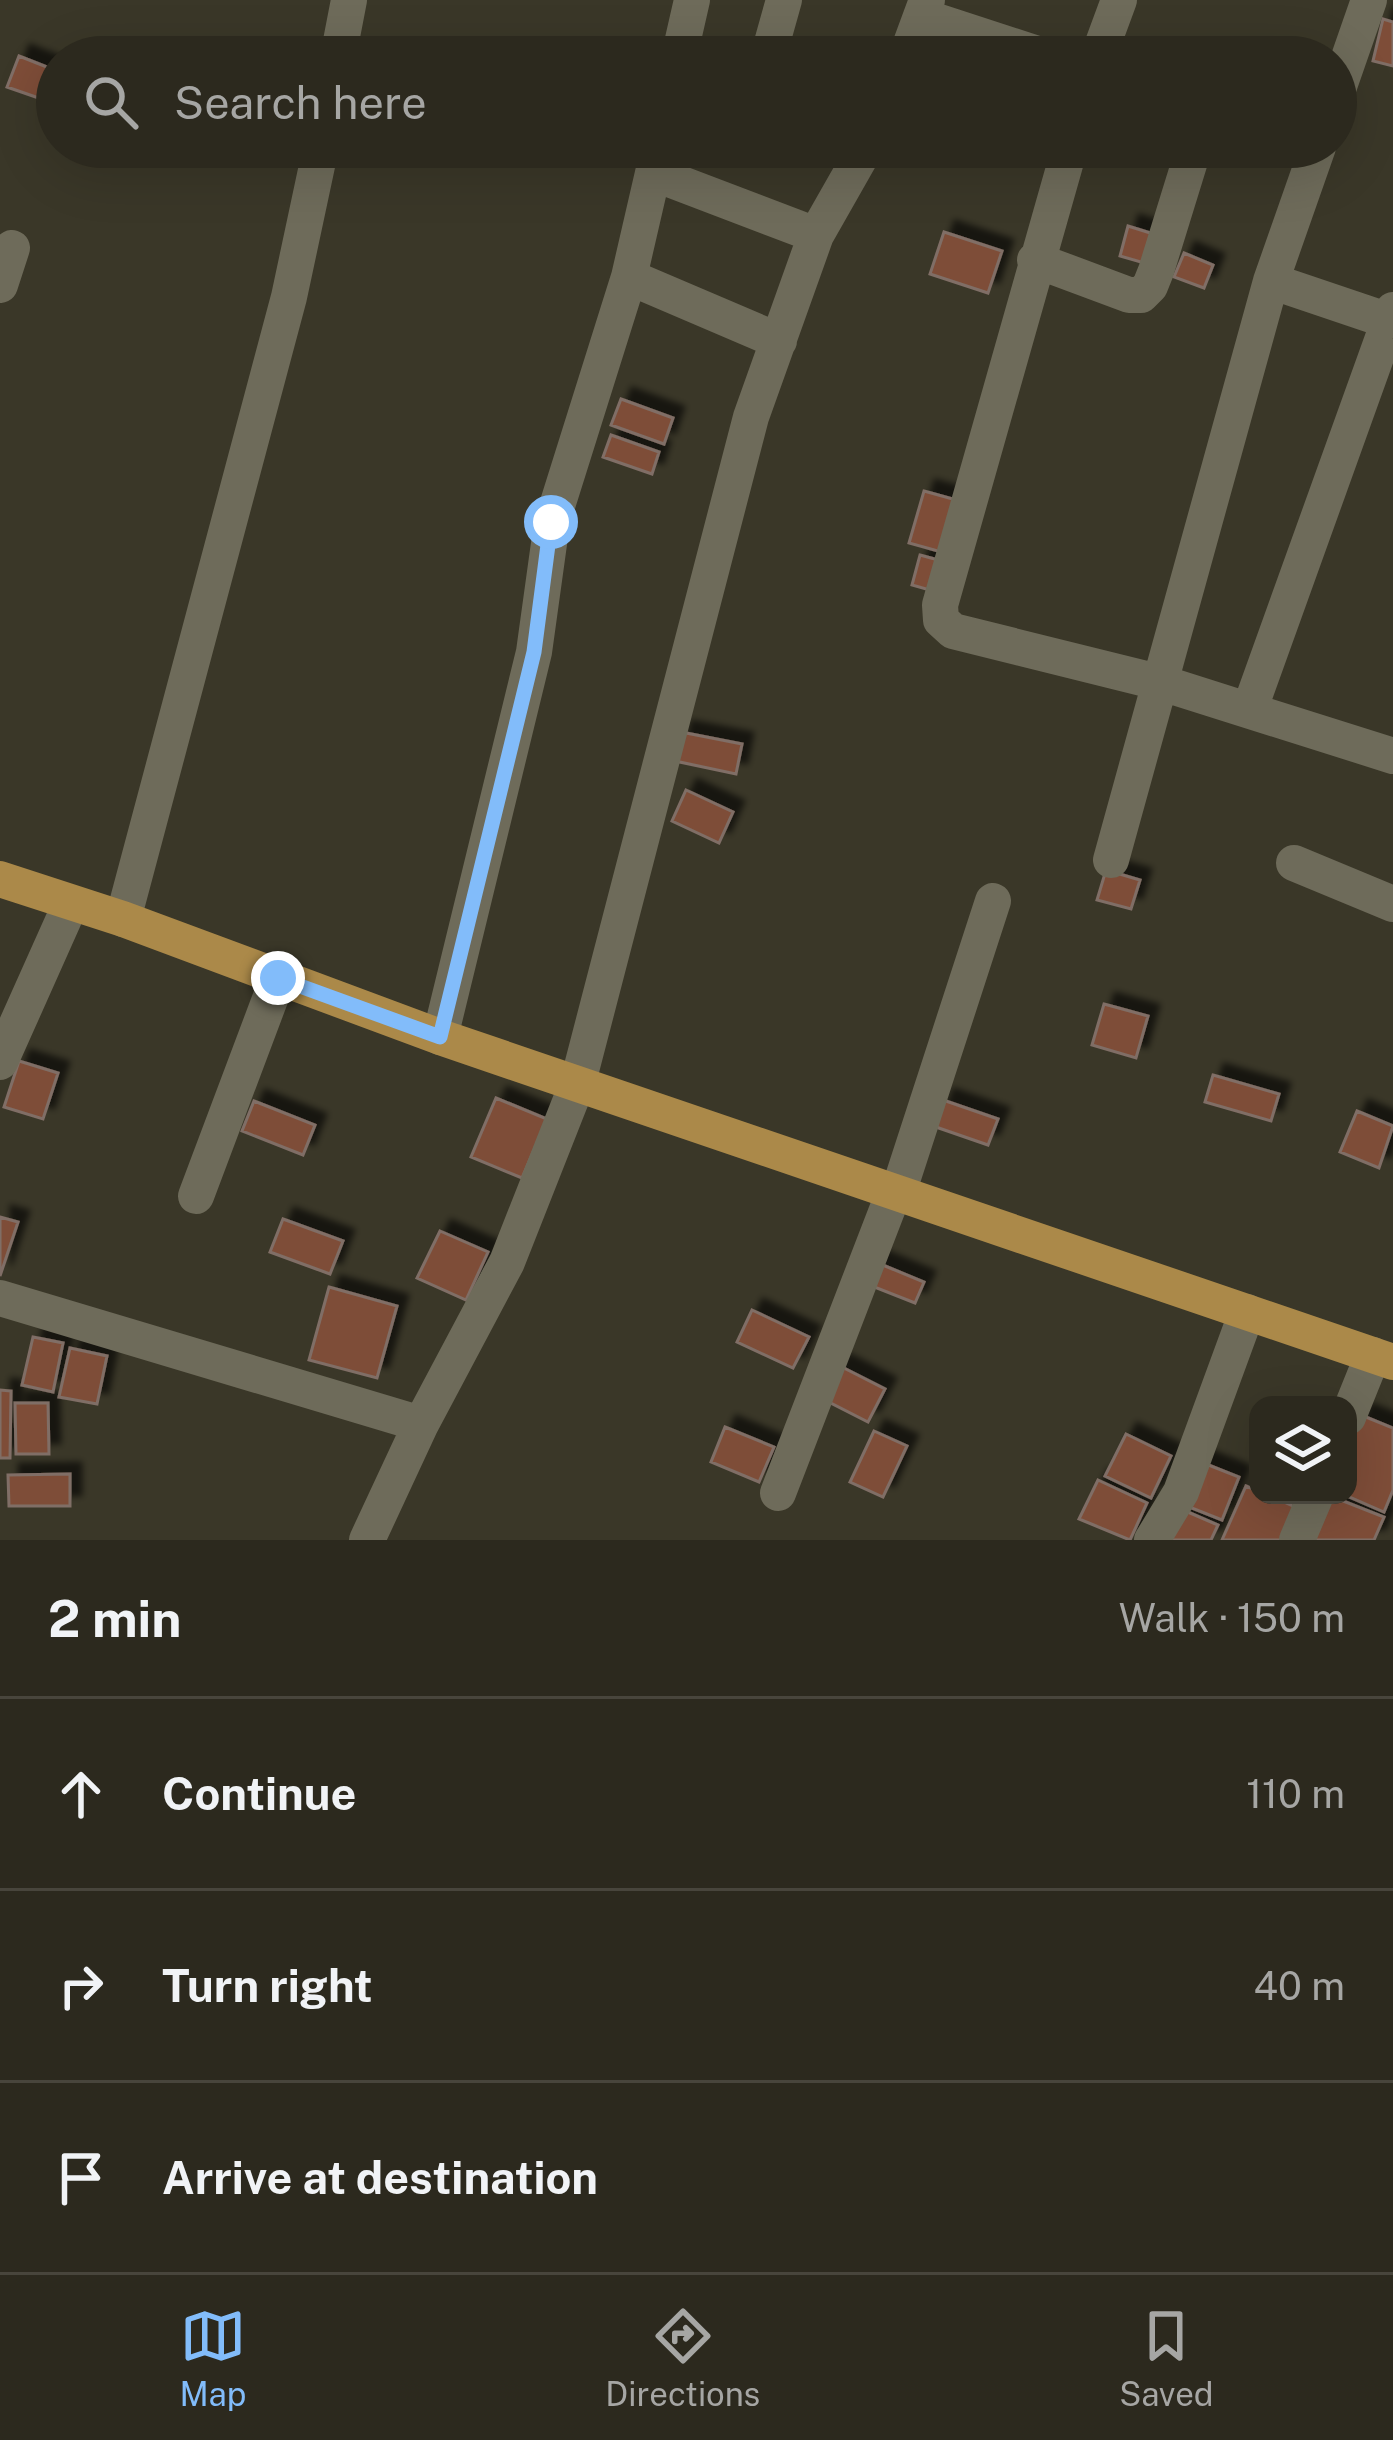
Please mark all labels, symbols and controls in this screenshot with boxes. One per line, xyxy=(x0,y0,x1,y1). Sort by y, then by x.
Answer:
search box xyxy=(36,36,1357,168)
icon: search xyxy=(78,69,144,135)
text: Search here xyxy=(174,76,427,129)
route start xyxy=(524,495,578,549)
route end xyxy=(251,951,305,1005)
map controls xyxy=(1249,1396,1357,1504)
button: layers xyxy=(1249,1396,1357,1504)
text: 2 min xyxy=(48,1589,182,1648)
text: Walk · 150 m xyxy=(1119,1595,1345,1641)
icon: ahead xyxy=(48,1761,114,1827)
text: Continue xyxy=(162,1767,356,1820)
text: 110 m xyxy=(1246,1771,1345,1817)
icon: right xyxy=(48,1953,114,2019)
text: Turn right xyxy=(162,1959,373,2012)
text: 40 m xyxy=(1253,1963,1345,2009)
icon: arrive xyxy=(48,2145,114,2211)
text: Arrive at destination xyxy=(162,2151,598,2204)
tab: Map xyxy=(179,2303,246,2413)
tab: Directions xyxy=(605,2303,760,2413)
tab: Saved xyxy=(1119,2303,1214,2413)

